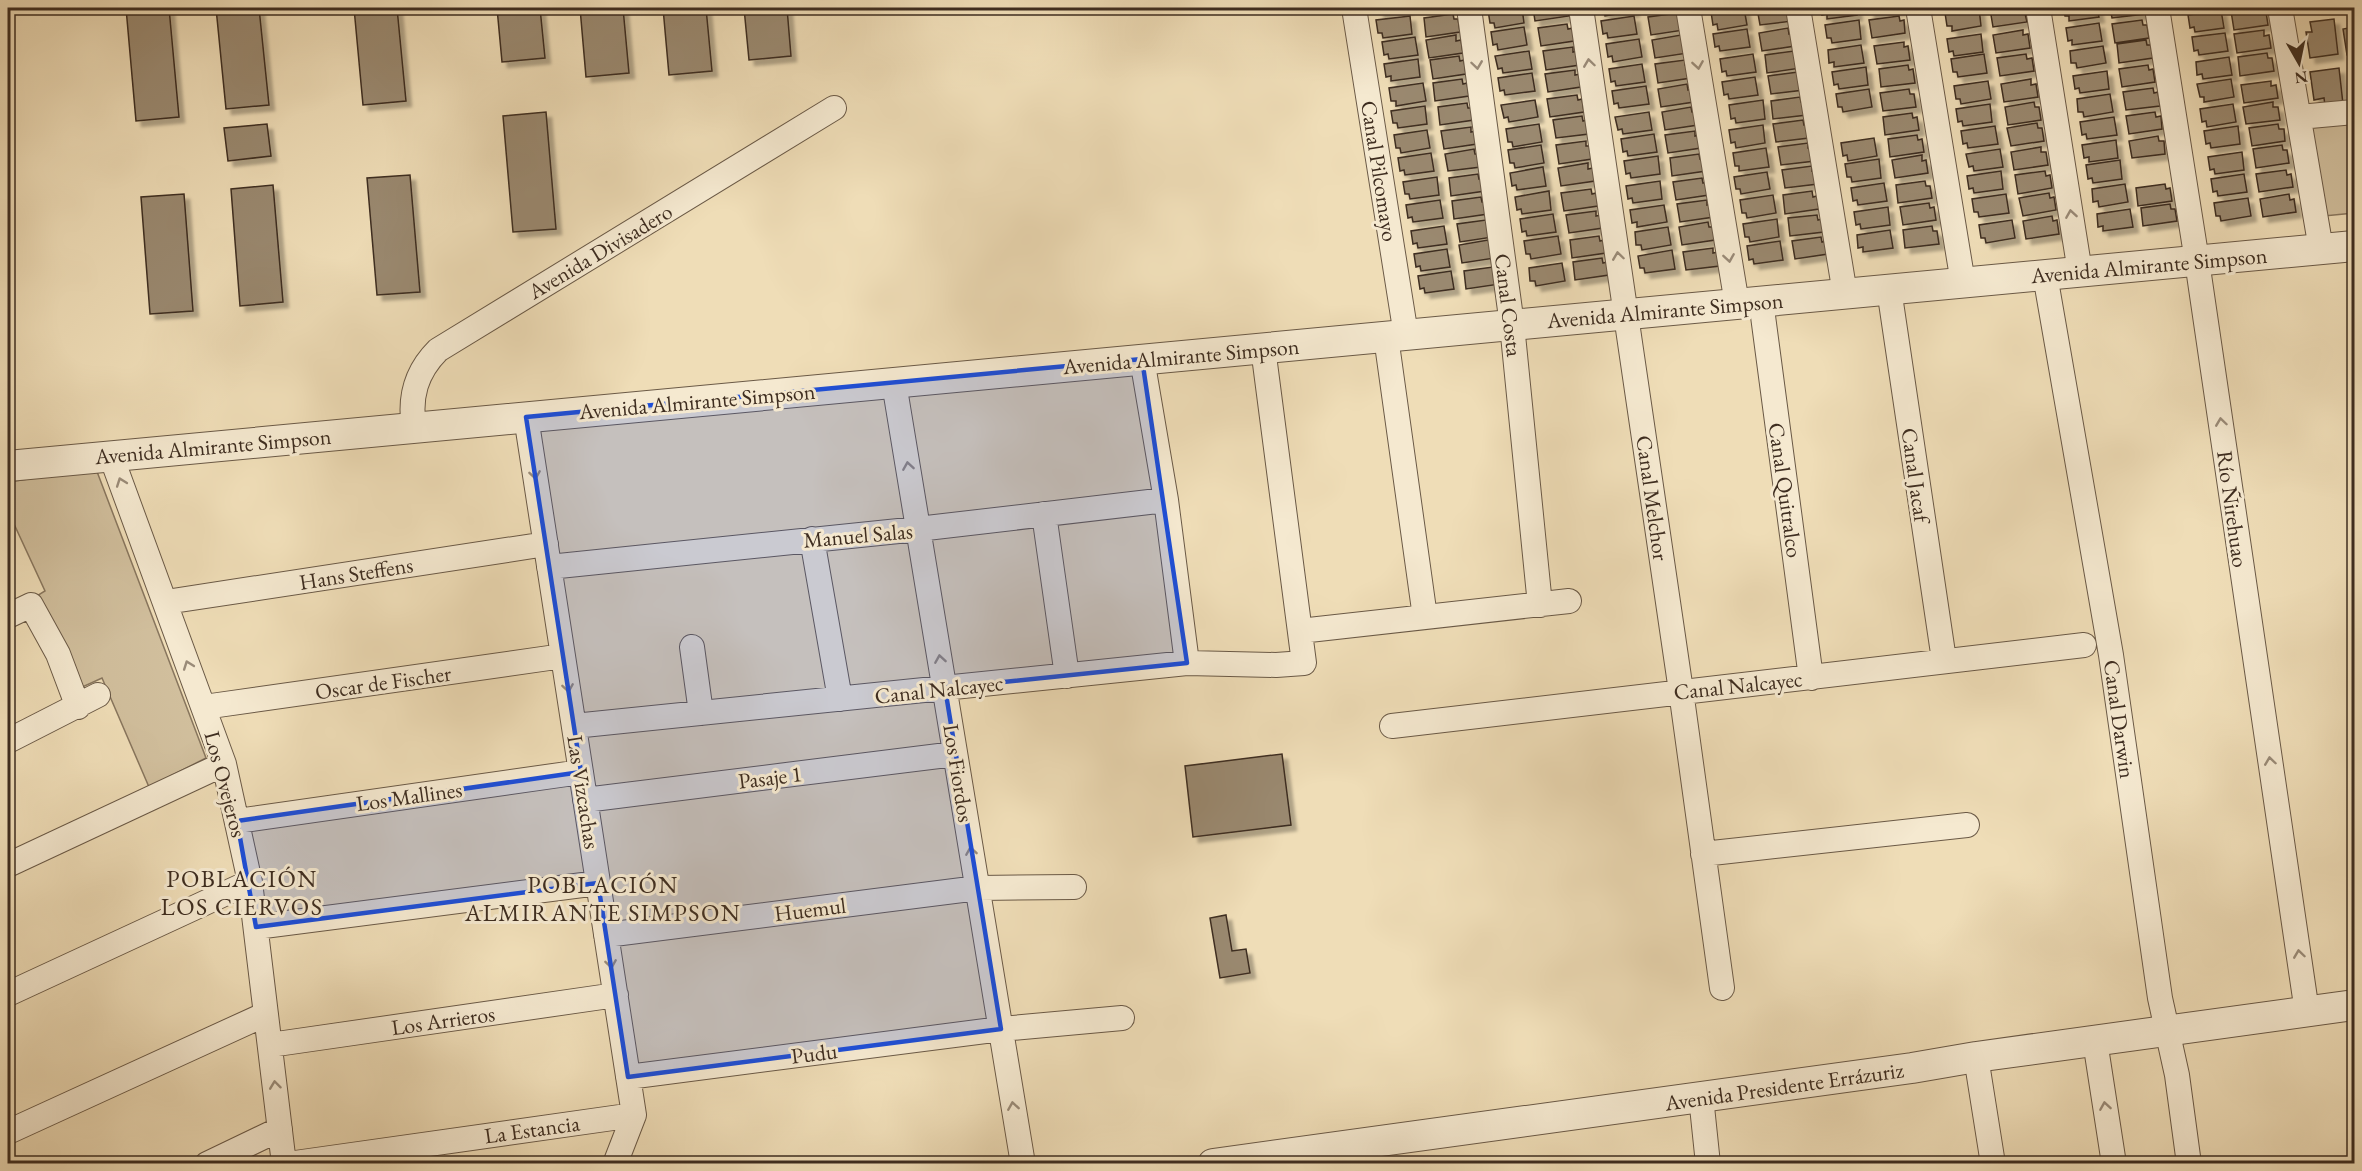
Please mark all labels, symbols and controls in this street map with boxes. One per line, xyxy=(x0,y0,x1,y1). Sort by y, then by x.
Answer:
north arrow xyxy=(2269,33,2329,93)
one-way arrow xyxy=(1584,59,1596,68)
one-way arrow xyxy=(1470,61,1482,70)
one-way arrow xyxy=(1691,61,1703,70)
text: N xyxy=(2293,66,2309,89)
street label: Canal Pilcomayo xyxy=(1354,99,1405,244)
street label: Avenida Divisadero xyxy=(522,197,678,306)
one-way arrow xyxy=(2065,209,2078,219)
street label: Avenida Almirante Simpson xyxy=(2029,241,2269,290)
street label: Canal Costa xyxy=(1488,252,1529,359)
one-way arrow xyxy=(1612,252,1625,262)
one-way arrow xyxy=(1722,252,1735,262)
street label: Avenida Almirante Simpson xyxy=(1545,286,1785,335)
street label: Avenida Almirante Simpson xyxy=(1061,332,1301,381)
street label: Avenida Almirante Simpson xyxy=(577,377,817,426)
one-way arrow xyxy=(2215,418,2227,427)
street label: Canal Quitralco xyxy=(1762,421,1809,560)
street label: Avenida Almirante Simpson xyxy=(93,422,333,471)
street label: Canal Jacaf xyxy=(1895,426,1937,527)
street label: Canal Melchor xyxy=(1629,434,1676,563)
street label: Río Ñirehuao xyxy=(2210,449,2255,569)
one-way arrow xyxy=(902,462,915,472)
one-way arrow xyxy=(528,470,540,479)
one-way arrow xyxy=(116,477,128,488)
street label: Manuel Salas xyxy=(802,516,914,555)
street label: Hans Steffens xyxy=(297,550,415,597)
one-way arrow xyxy=(934,654,947,664)
street label: Canal Darwin xyxy=(2097,658,2142,781)
street label: Oscar de Fischer xyxy=(313,659,454,706)
one-way arrow xyxy=(183,660,196,671)
street label: Canal Nalcayec xyxy=(1672,664,1804,707)
street label: Canal Nalcayec xyxy=(873,668,1005,711)
one-way arrow xyxy=(561,684,573,693)
street label: Los Fiordos xyxy=(936,722,981,824)
street label: Los Ovejeros xyxy=(197,728,254,840)
street label: Las Vizcachas xyxy=(560,733,607,851)
one-way arrow xyxy=(2265,756,2277,765)
street label: Pasaje 1 xyxy=(737,759,804,796)
street label: Los Mallines xyxy=(354,775,464,818)
one-way arrow xyxy=(966,847,978,856)
district label: POBLACIÓN LOS CIERVOS xyxy=(161,863,323,922)
district label: POBLACIÓN ALMIRANTE SIMPSON xyxy=(464,869,741,928)
street label: Huemul xyxy=(773,891,848,928)
one-way arrow xyxy=(2293,949,2305,958)
one-way arrow xyxy=(604,959,616,969)
street label: Los Arrieros xyxy=(389,999,497,1042)
street label: Pudu xyxy=(789,1036,839,1071)
street label: Avenida Presidente Errázuriz xyxy=(1662,1055,1906,1118)
one-way arrow xyxy=(269,1080,281,1089)
one-way arrow xyxy=(1008,1101,1020,1110)
one-way arrow xyxy=(2099,1101,2111,1110)
street label: La Estancia xyxy=(483,1108,582,1151)

